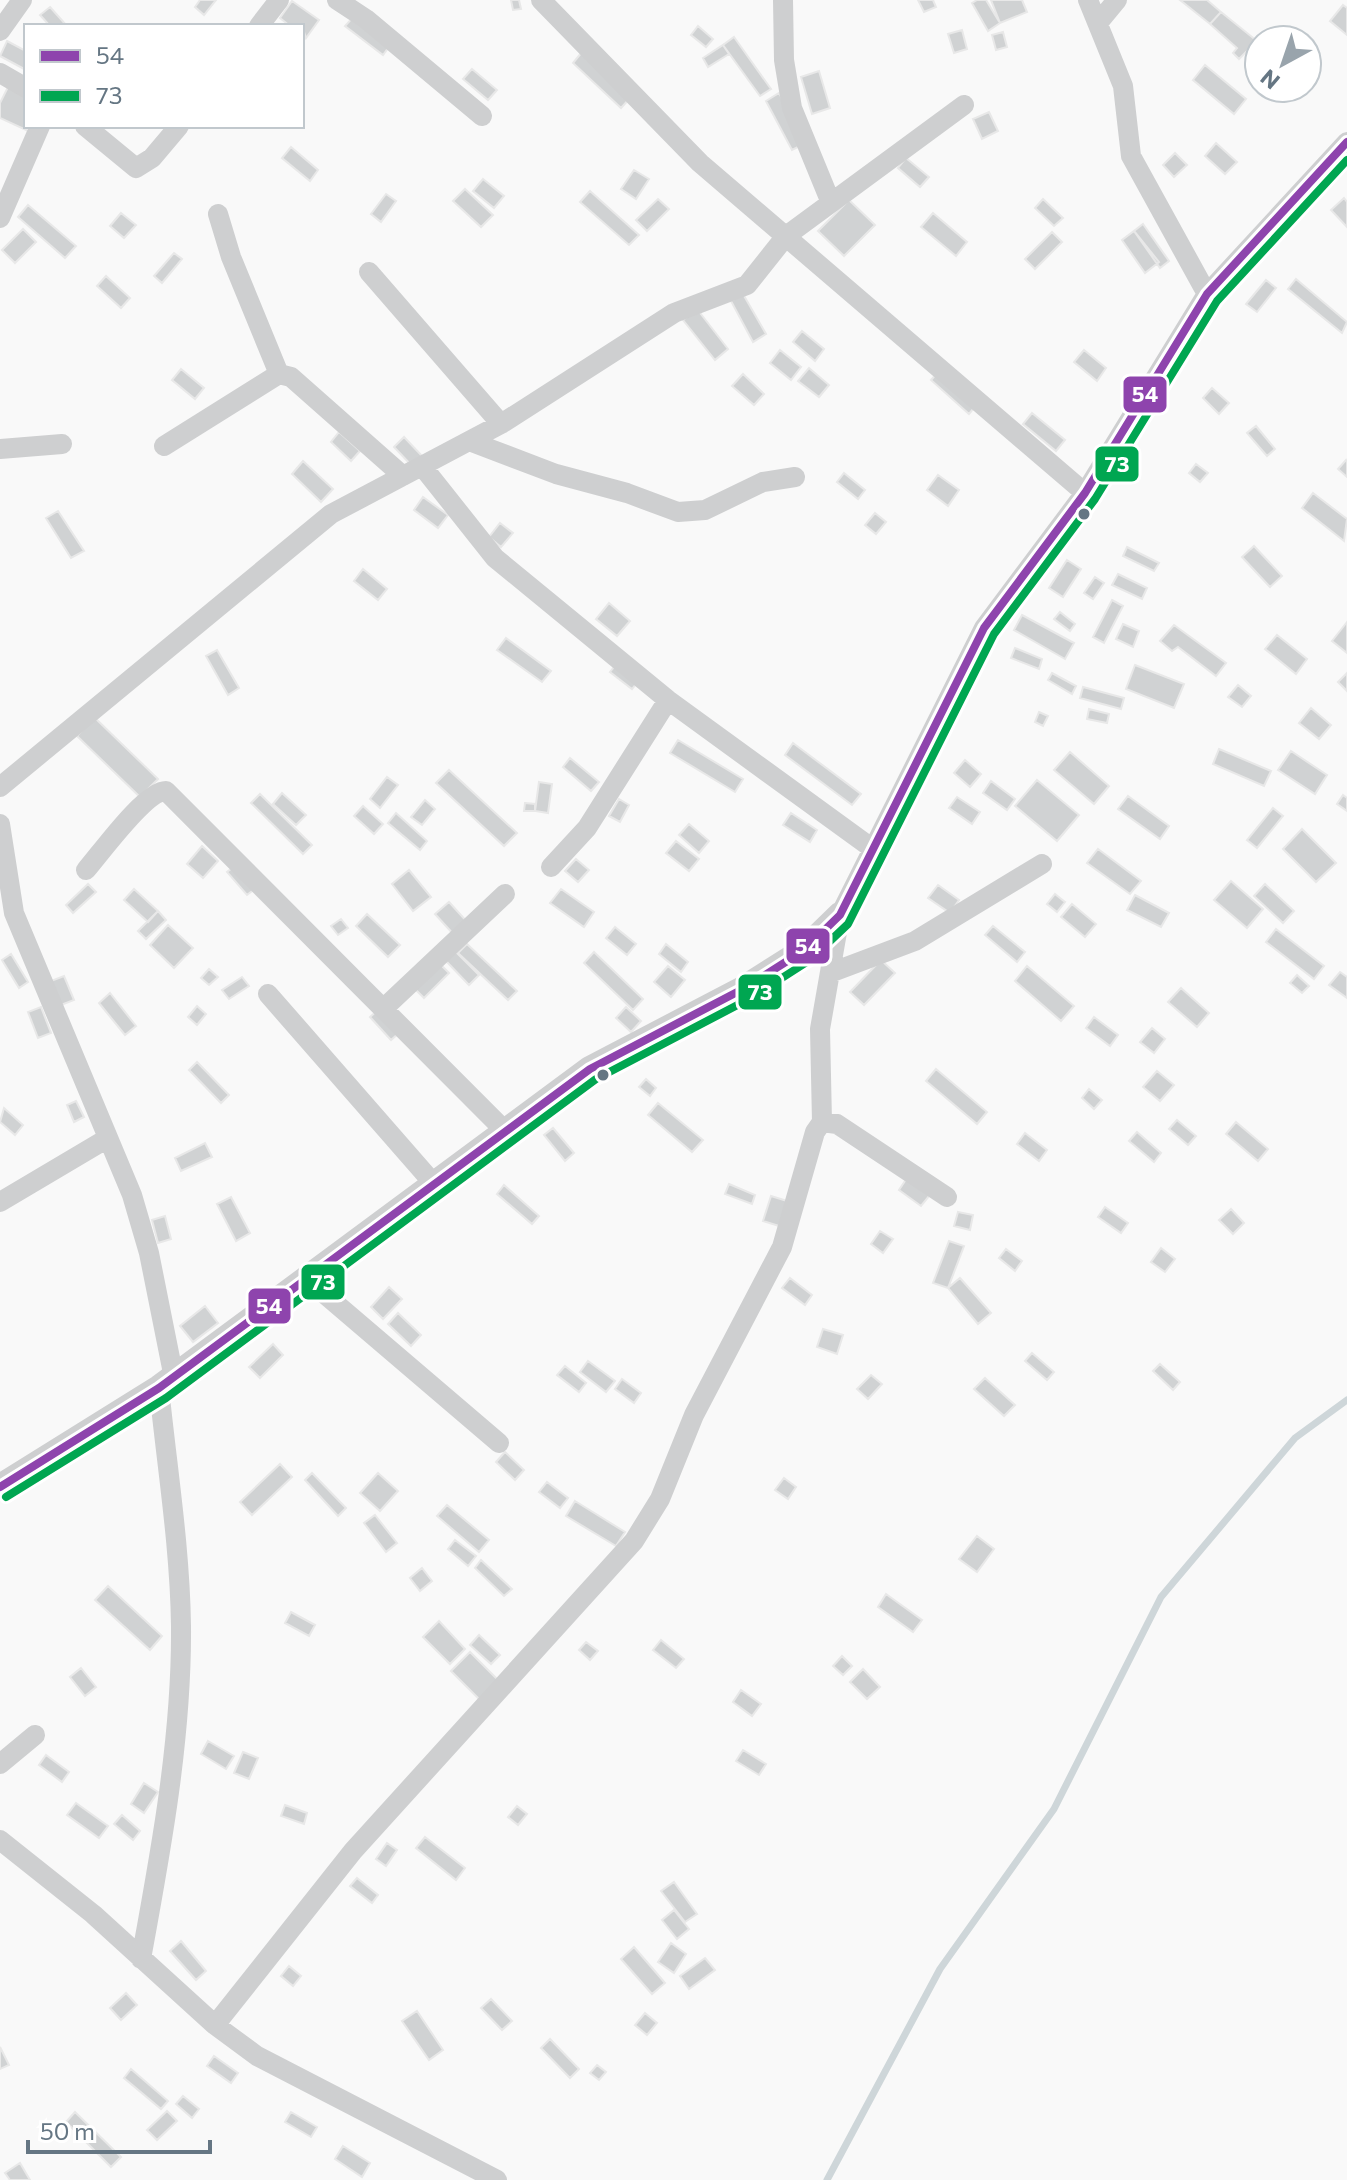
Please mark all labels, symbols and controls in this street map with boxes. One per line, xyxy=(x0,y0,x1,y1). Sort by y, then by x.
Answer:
legend xyxy=(24,24,304,128)
north arrow xyxy=(1243,24,1323,104)
text: 54 xyxy=(96,40,124,69)
text: N xyxy=(1255,64,1285,95)
text: 73 xyxy=(96,80,122,109)
line badge: 54 xyxy=(1122,375,1168,414)
text: 54 xyxy=(1132,380,1158,407)
line badge: 73 xyxy=(1094,445,1140,483)
text: 73 xyxy=(1105,450,1129,477)
unlabelled marker xyxy=(1076,506,1092,522)
line badge: 54 xyxy=(785,927,831,965)
text: 54 xyxy=(795,932,821,959)
line badge: 73 xyxy=(737,973,783,1011)
text: 73 xyxy=(748,978,772,1005)
unlabelled marker xyxy=(595,1067,611,1083)
line badge: 73 xyxy=(300,1263,346,1301)
text: 73 xyxy=(311,1268,335,1295)
line badge: 54 xyxy=(247,1287,292,1325)
text: 54 xyxy=(256,1292,282,1319)
scale bar xyxy=(28,2104,210,2154)
text: 50 m xyxy=(40,2116,95,2145)

